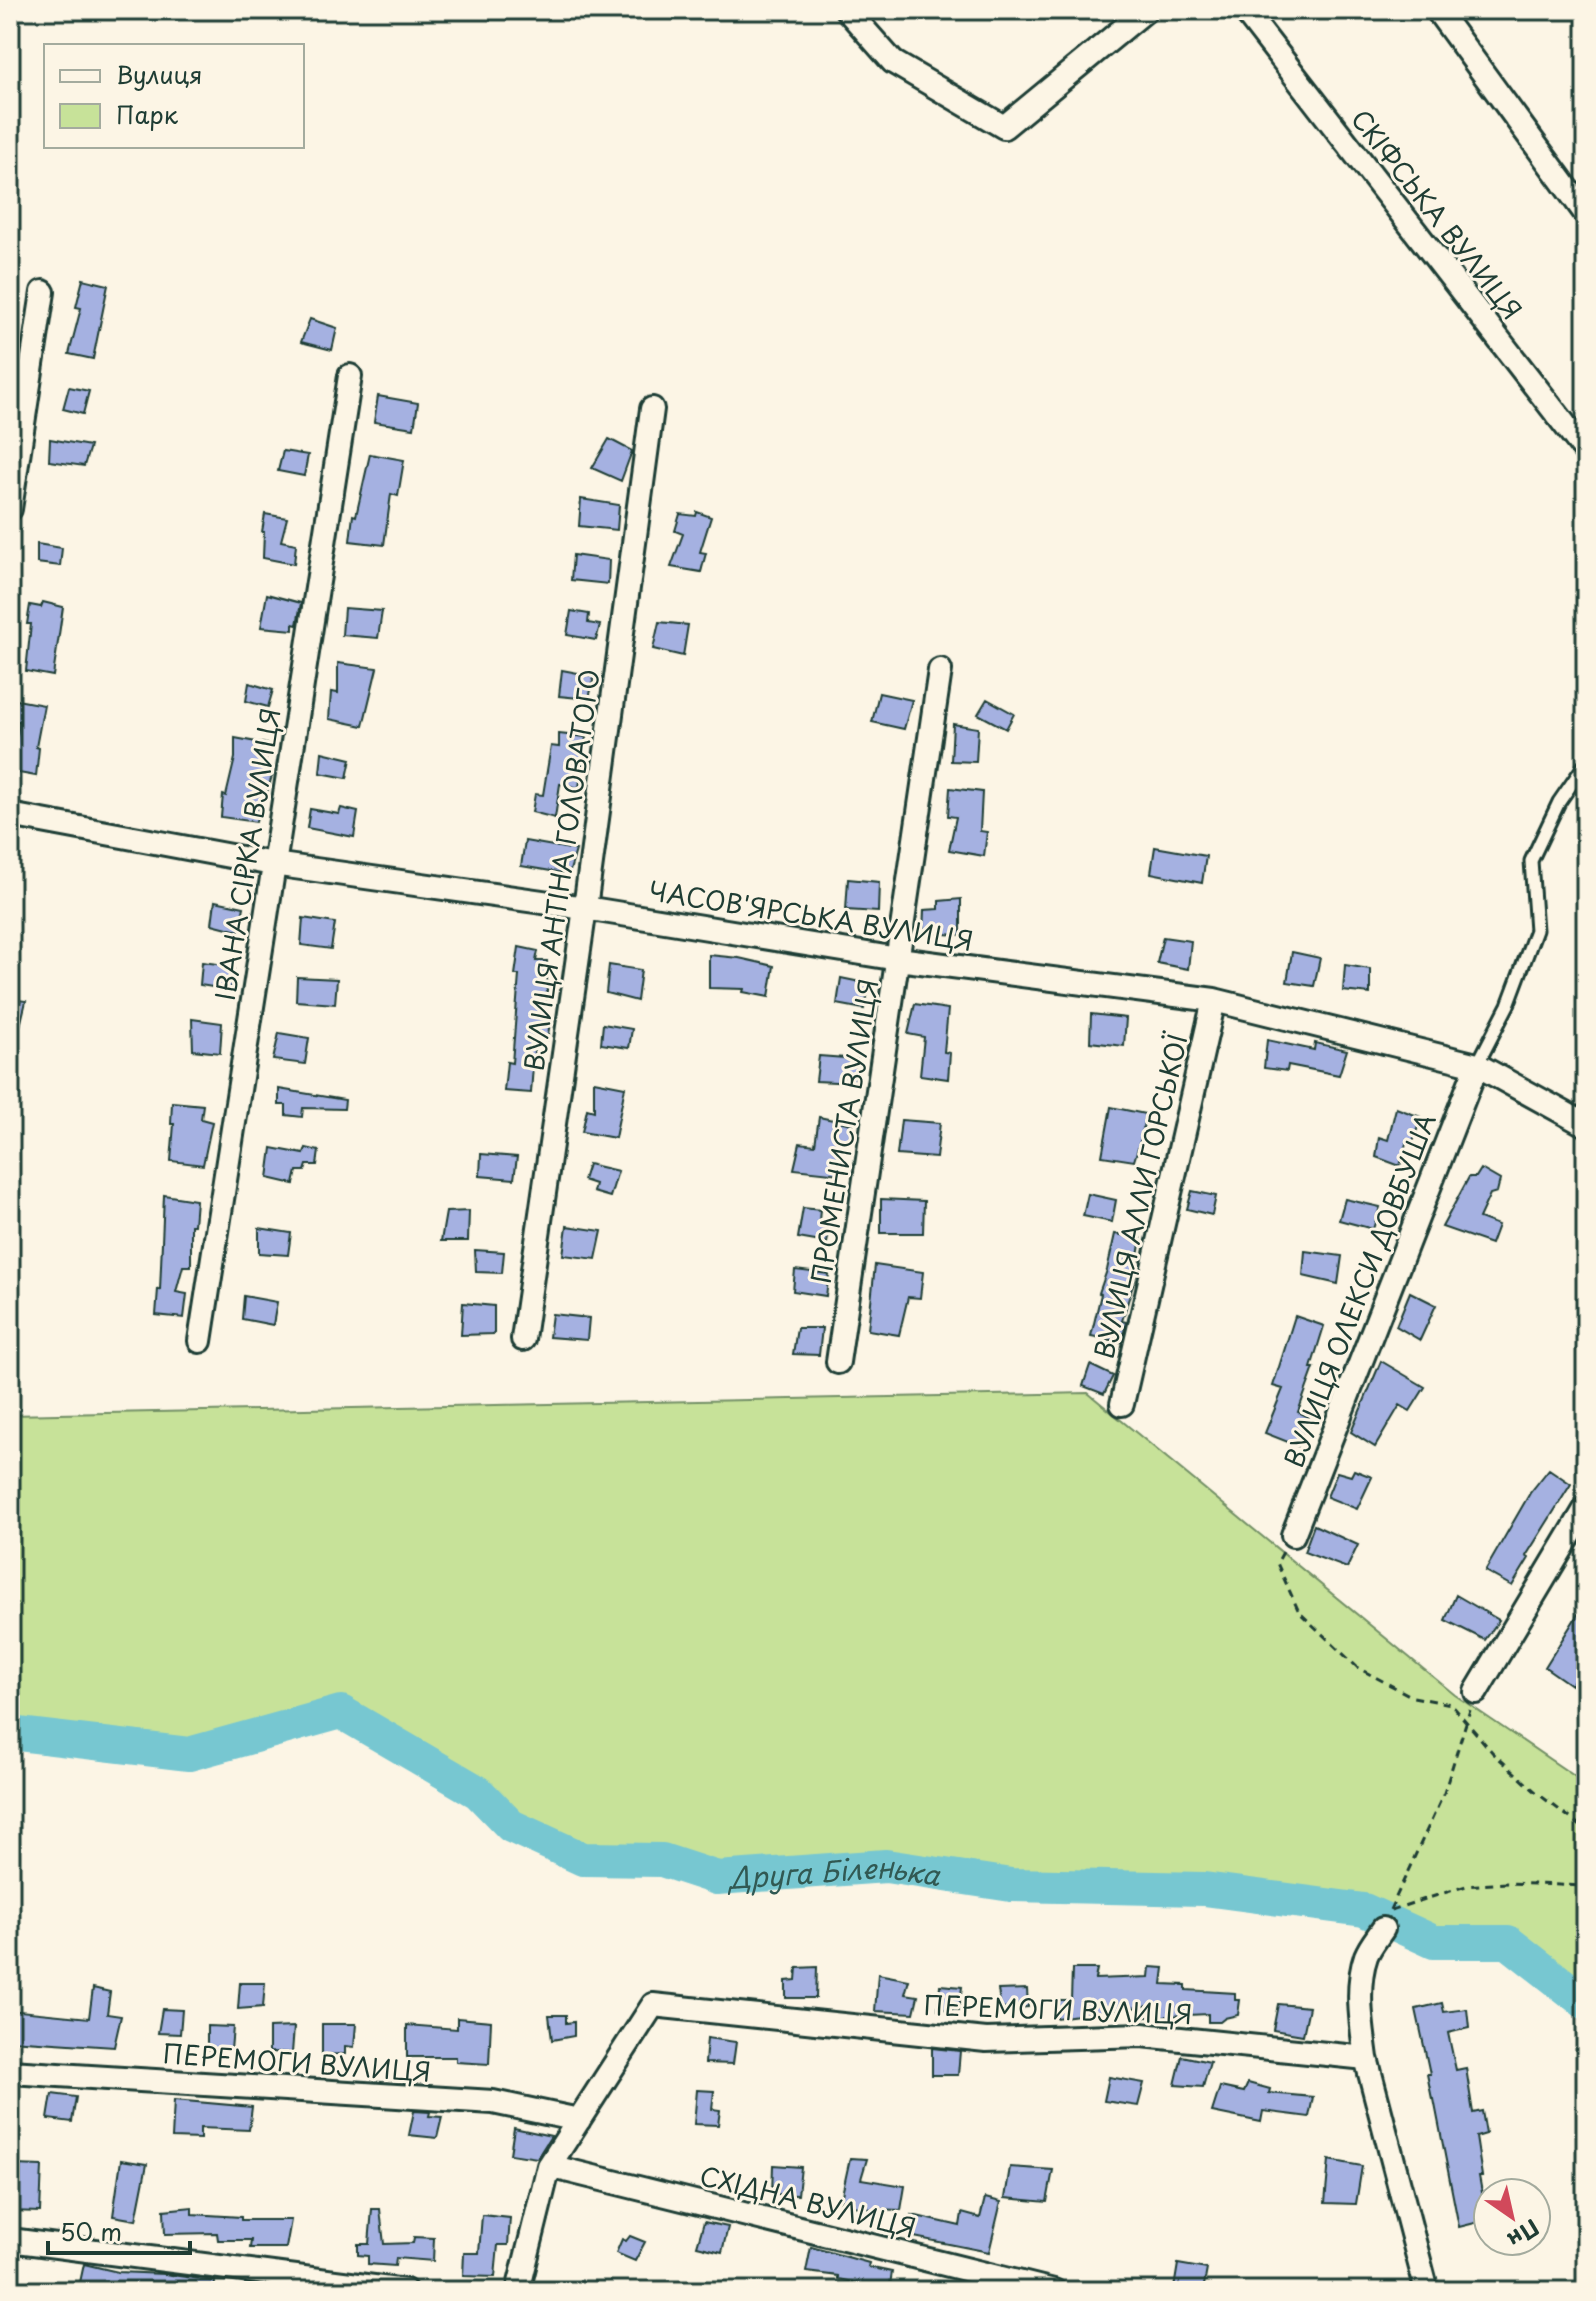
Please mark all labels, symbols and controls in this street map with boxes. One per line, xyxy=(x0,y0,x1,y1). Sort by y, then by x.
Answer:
legend xyxy=(44,44,304,148)
text: Вулиця xyxy=(116,56,202,92)
text: Парк xyxy=(116,96,179,132)
street label: СКІФСЬКА ВУЛИЦЯ xyxy=(1342,100,1532,328)
street label: ВУЛИЦЯ АНТІНА ГОЛОВАТОГО xyxy=(513,667,609,1073)
street label: ІВАНА СІРКА ВУЛИЦЯ xyxy=(205,705,289,1003)
street label: ЧАСОВ'ЯРСЬКА ВУЛИЦЯ xyxy=(646,870,976,960)
street label: ПРОМЕНИСТА ВУЛИЦЯ xyxy=(801,976,887,1286)
street label: ВУЛИЦЯ АЛЛИ ГОРСЬКОЇ xyxy=(1084,1029,1197,1362)
street label: ВУЛИЦЯ ОЛЕКСИ ДОВБУША xyxy=(1273,1107,1445,1473)
water label: Друга Біленька xyxy=(724,1844,944,1899)
street label: ПЕРЕМОГИ ВУЛИЦЯ xyxy=(923,1985,1193,2033)
street label: ПЕРЕМОГИ ВУЛИЦЯ xyxy=(162,2033,432,2091)
street label: СХІДНА ВУЛИЦЯ xyxy=(696,2155,920,2247)
north arrow xyxy=(1472,2177,1552,2257)
scale bar xyxy=(48,2205,190,2255)
text: Пн xyxy=(1502,2212,1546,2257)
text: 50 m xyxy=(60,2213,122,2249)

